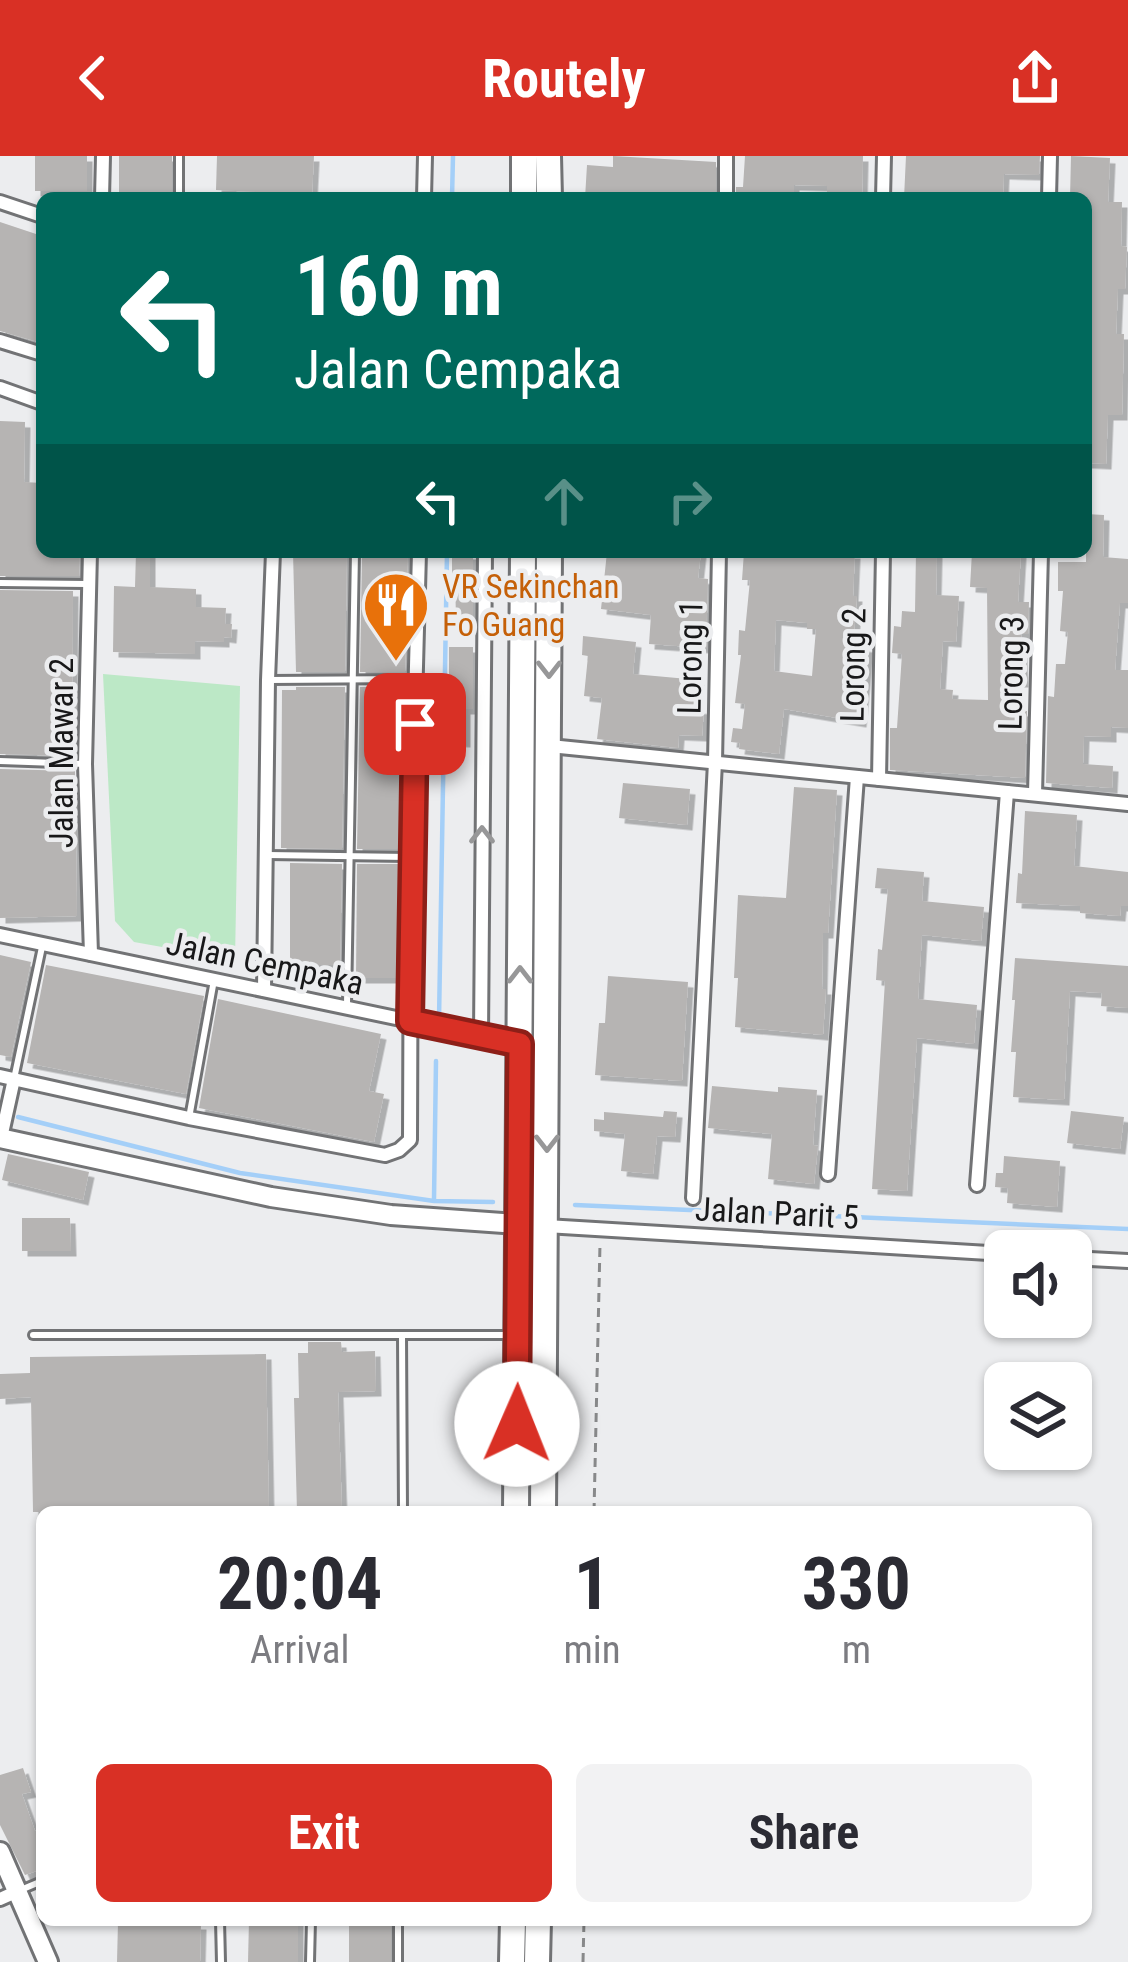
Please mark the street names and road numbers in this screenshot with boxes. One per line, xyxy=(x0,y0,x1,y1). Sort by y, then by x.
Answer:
street label: Lorong 1 xyxy=(670,599,710,715)
street label: Lorong 2 xyxy=(833,607,873,723)
street label: Lorong 3 xyxy=(991,615,1031,731)
street label: Jalan Mawar 2 xyxy=(42,658,81,848)
street label: Jalan Cempaka xyxy=(163,923,367,1003)
street label: Jalan Parit 5 xyxy=(694,1189,860,1237)

